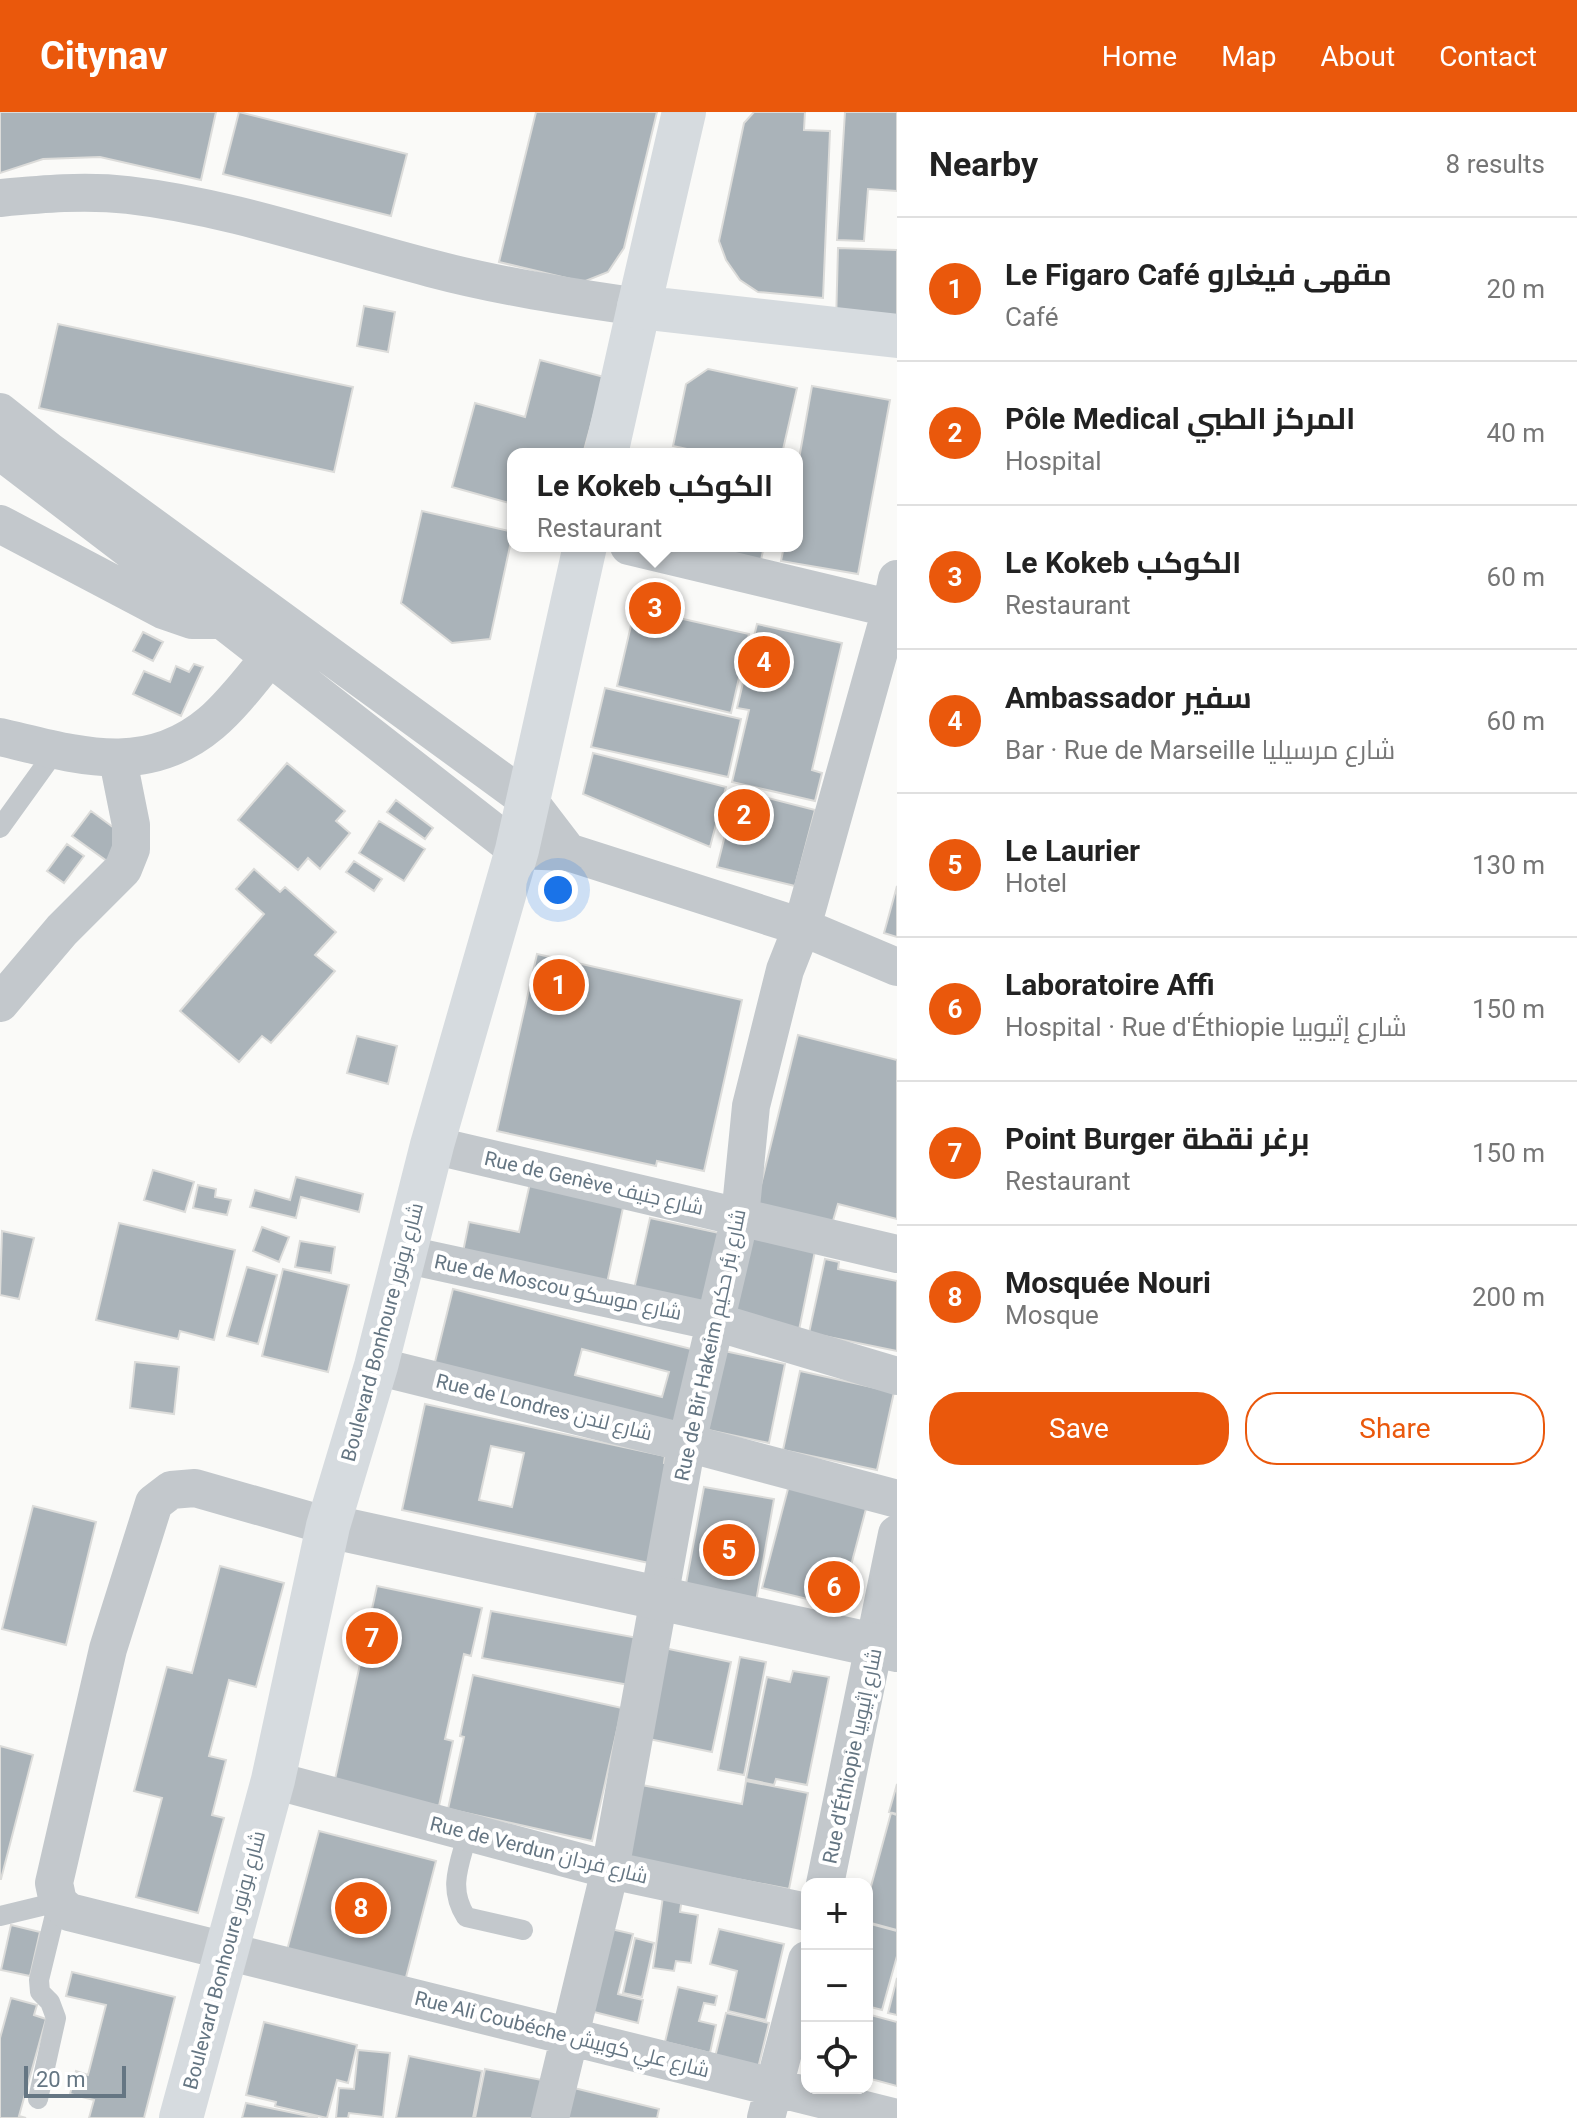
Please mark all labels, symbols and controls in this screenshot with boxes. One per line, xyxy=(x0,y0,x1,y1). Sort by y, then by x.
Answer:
text: Citynav xyxy=(40,34,168,78)
text: Home xyxy=(1102,40,1177,73)
text: Map xyxy=(1221,40,1277,73)
text: About xyxy=(1321,40,1395,73)
text: Contact xyxy=(1439,40,1537,73)
text: Nearby xyxy=(929,144,1038,184)
text: 8 results xyxy=(1446,149,1545,179)
text: Le Figaro Café مقهى فيغارو xyxy=(1005,257,1392,292)
text: 1 xyxy=(948,274,962,304)
text: 20 m xyxy=(1487,274,1545,304)
text: Café xyxy=(1005,302,1059,332)
text: Pôle Medical المركز الطبي xyxy=(1005,401,1355,436)
text: 2 xyxy=(948,418,962,448)
text: 40 m xyxy=(1487,418,1545,448)
text: Hospital xyxy=(1005,446,1102,476)
popup xyxy=(507,448,803,552)
text: Le Kokeb الكوكب xyxy=(537,468,773,503)
text: Restaurant xyxy=(537,513,662,543)
text: Le Kokeb الكوكب xyxy=(1005,545,1241,580)
text: 3 xyxy=(948,562,962,592)
text: 60 m xyxy=(1487,562,1545,592)
pin: 3 xyxy=(629,578,681,638)
text: Restaurant xyxy=(1005,590,1131,620)
pin: 4 xyxy=(738,632,790,692)
text: Ambassador سفير xyxy=(1005,680,1252,715)
text: 4 xyxy=(948,706,962,736)
text: 60 m xyxy=(1487,706,1545,736)
text: Bar · Rue de Marseille شارع مرسيليا xyxy=(1005,735,1395,765)
pin: 2 xyxy=(718,785,770,845)
text: Le Laurier xyxy=(1005,833,1140,868)
text: 5 xyxy=(948,850,962,880)
text: 130 m xyxy=(1472,850,1545,880)
text: Hotel xyxy=(1005,868,1067,898)
your location xyxy=(538,870,578,910)
pin: 1 xyxy=(533,955,585,1015)
text: Laboratoire Affi xyxy=(1005,967,1215,1002)
text: 6 xyxy=(948,994,962,1024)
text: 150 m xyxy=(1472,994,1545,1024)
text: Hospital · Rue d'Éthiopie شارع إثيوبيا xyxy=(1005,1012,1407,1042)
text: Point Burger برغر نقطة xyxy=(1005,1121,1310,1156)
text: 7 xyxy=(948,1138,962,1168)
text: 150 m xyxy=(1472,1138,1545,1168)
street label: Rue de Genève شارع جنيف xyxy=(482,1146,706,1222)
text: Restaurant xyxy=(1005,1166,1131,1196)
street label: Boulevard Bonhoure شارع بونور xyxy=(336,1200,430,1464)
street label: Rue de Bir Hakeim شارع بئر حكيم xyxy=(669,1207,752,1483)
street label: Rue de Moscou شارع موسكو xyxy=(432,1249,684,1327)
text: Mosquée Nouri xyxy=(1005,1265,1211,1300)
text: 8 xyxy=(948,1282,962,1312)
text: 200 m xyxy=(1472,1282,1545,1312)
text: Mosque xyxy=(1005,1300,1099,1330)
street label: Rue de Londres شارع لندن xyxy=(433,1369,655,1447)
button: Save xyxy=(929,1392,1229,1465)
button: Share xyxy=(1245,1392,1545,1465)
pin: 5 xyxy=(703,1520,755,1580)
pin: 6 xyxy=(808,1557,860,1617)
pin: 7 xyxy=(346,1608,398,1668)
street label: Rue d'Éthiopie شارع إثيوبيا xyxy=(817,1646,889,1866)
street label: Rue de Verdun شارع فردان xyxy=(427,1811,650,1891)
street label: Boulevard Bonhoure شارع بونور xyxy=(178,1828,272,2092)
pin: 8 xyxy=(335,1878,387,1938)
map controls xyxy=(801,1878,873,2094)
button: + xyxy=(801,1878,873,1950)
button: − xyxy=(801,1950,873,2022)
street label: Rue Ali Coubéche شارع علي كوبيش xyxy=(411,1986,712,2086)
button: locate xyxy=(801,2022,873,2094)
scale bar xyxy=(24,2062,126,2098)
text: 20 m xyxy=(36,2067,85,2092)

